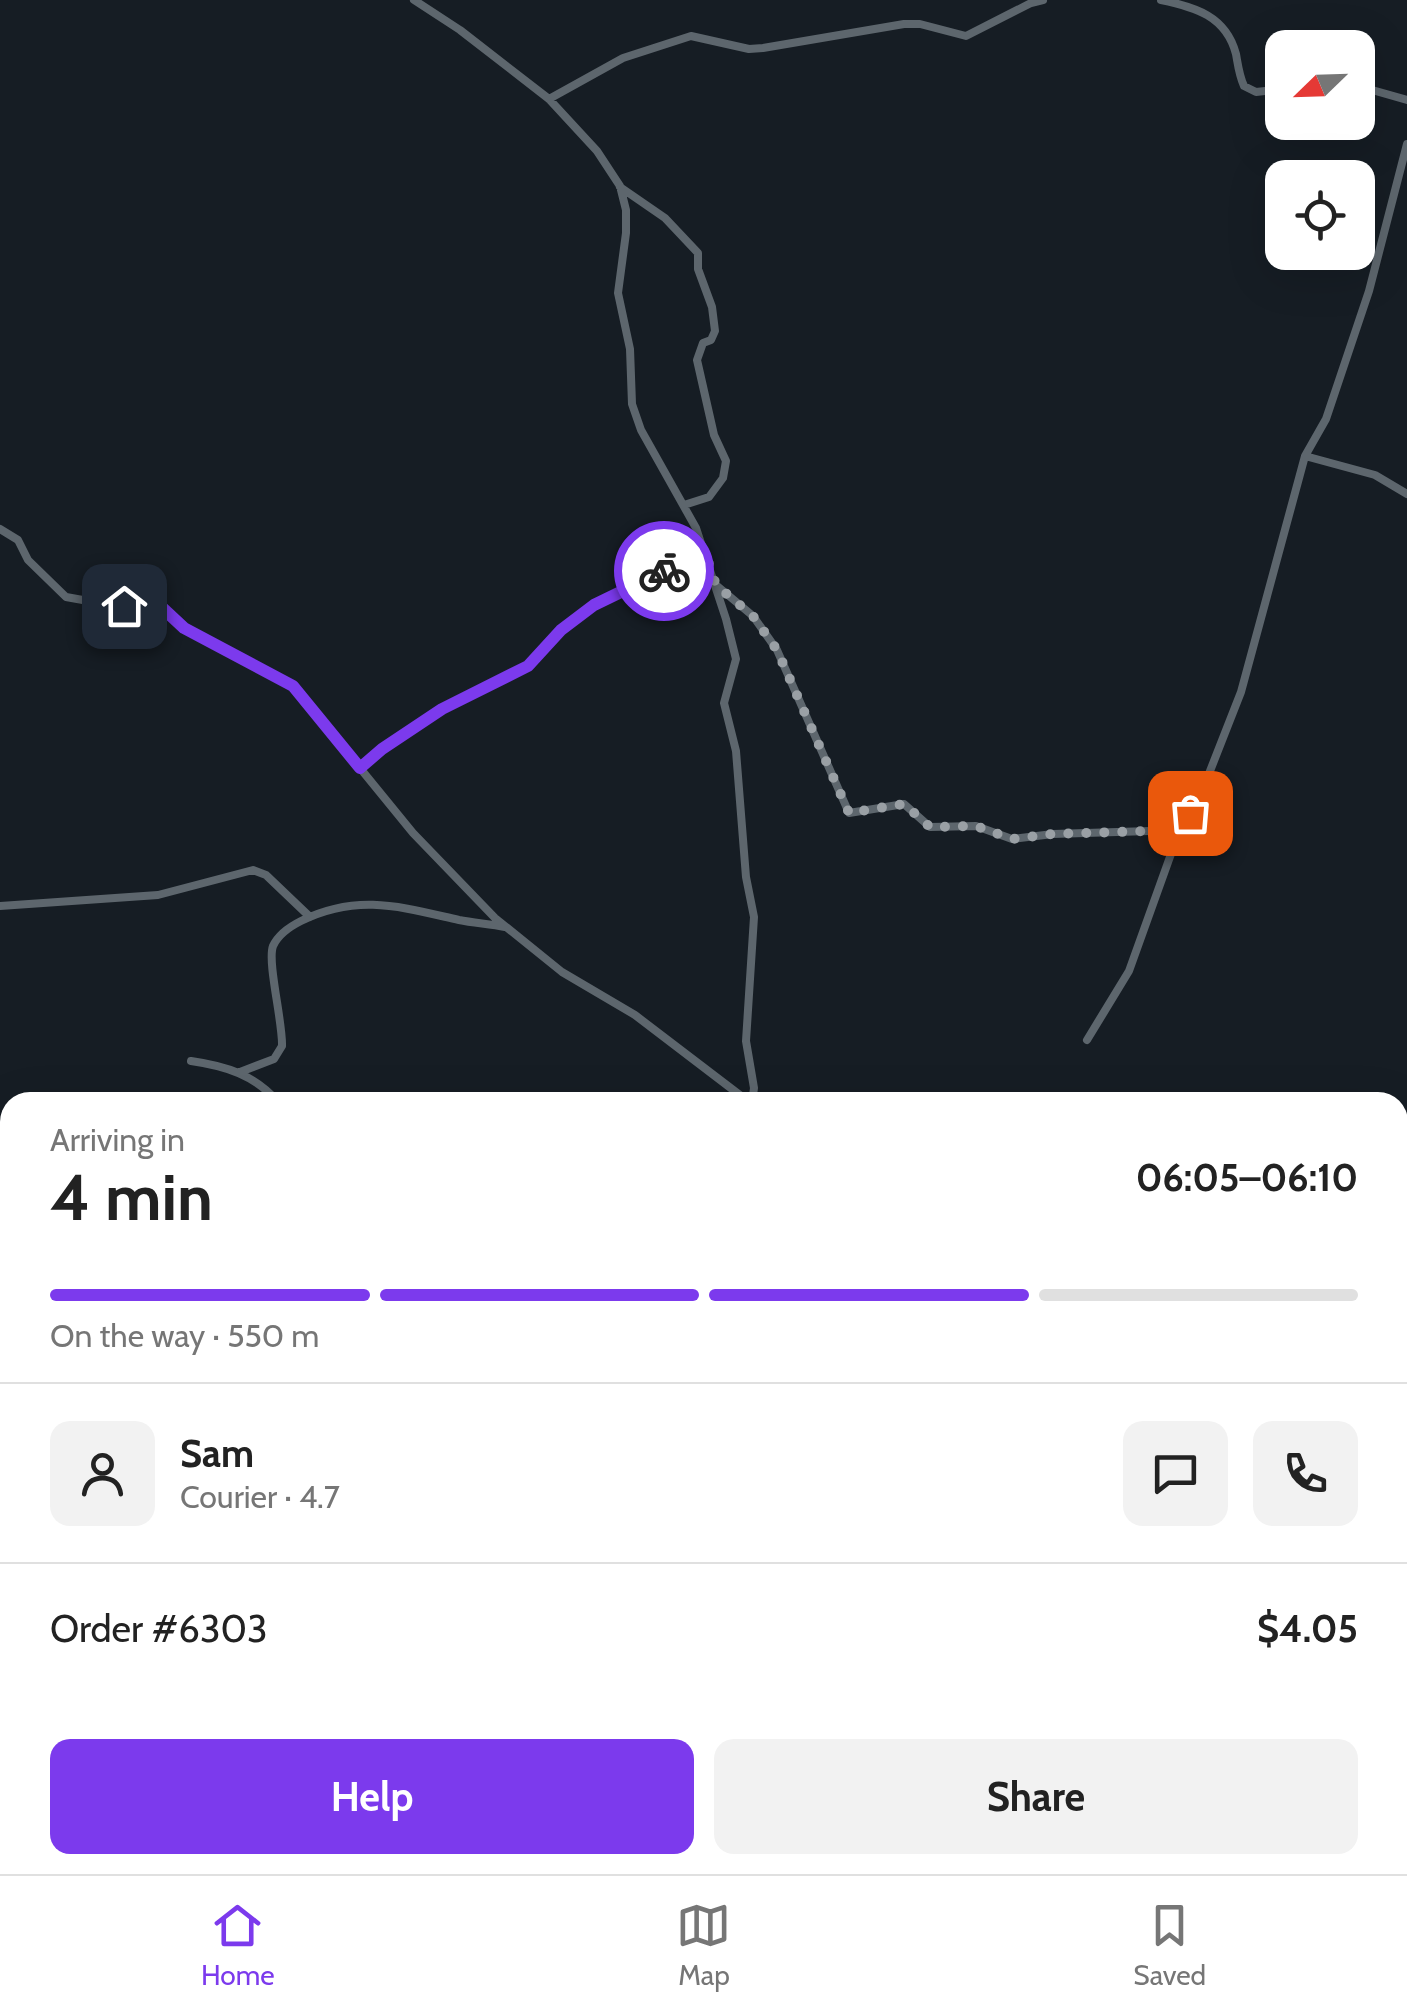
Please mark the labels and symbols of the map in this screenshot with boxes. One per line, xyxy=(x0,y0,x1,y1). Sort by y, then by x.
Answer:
north arrow xyxy=(1265,30,1375,140)
courier xyxy=(614,521,714,621)
pin xyxy=(82,564,167,649)
pin xyxy=(1148,771,1233,856)

